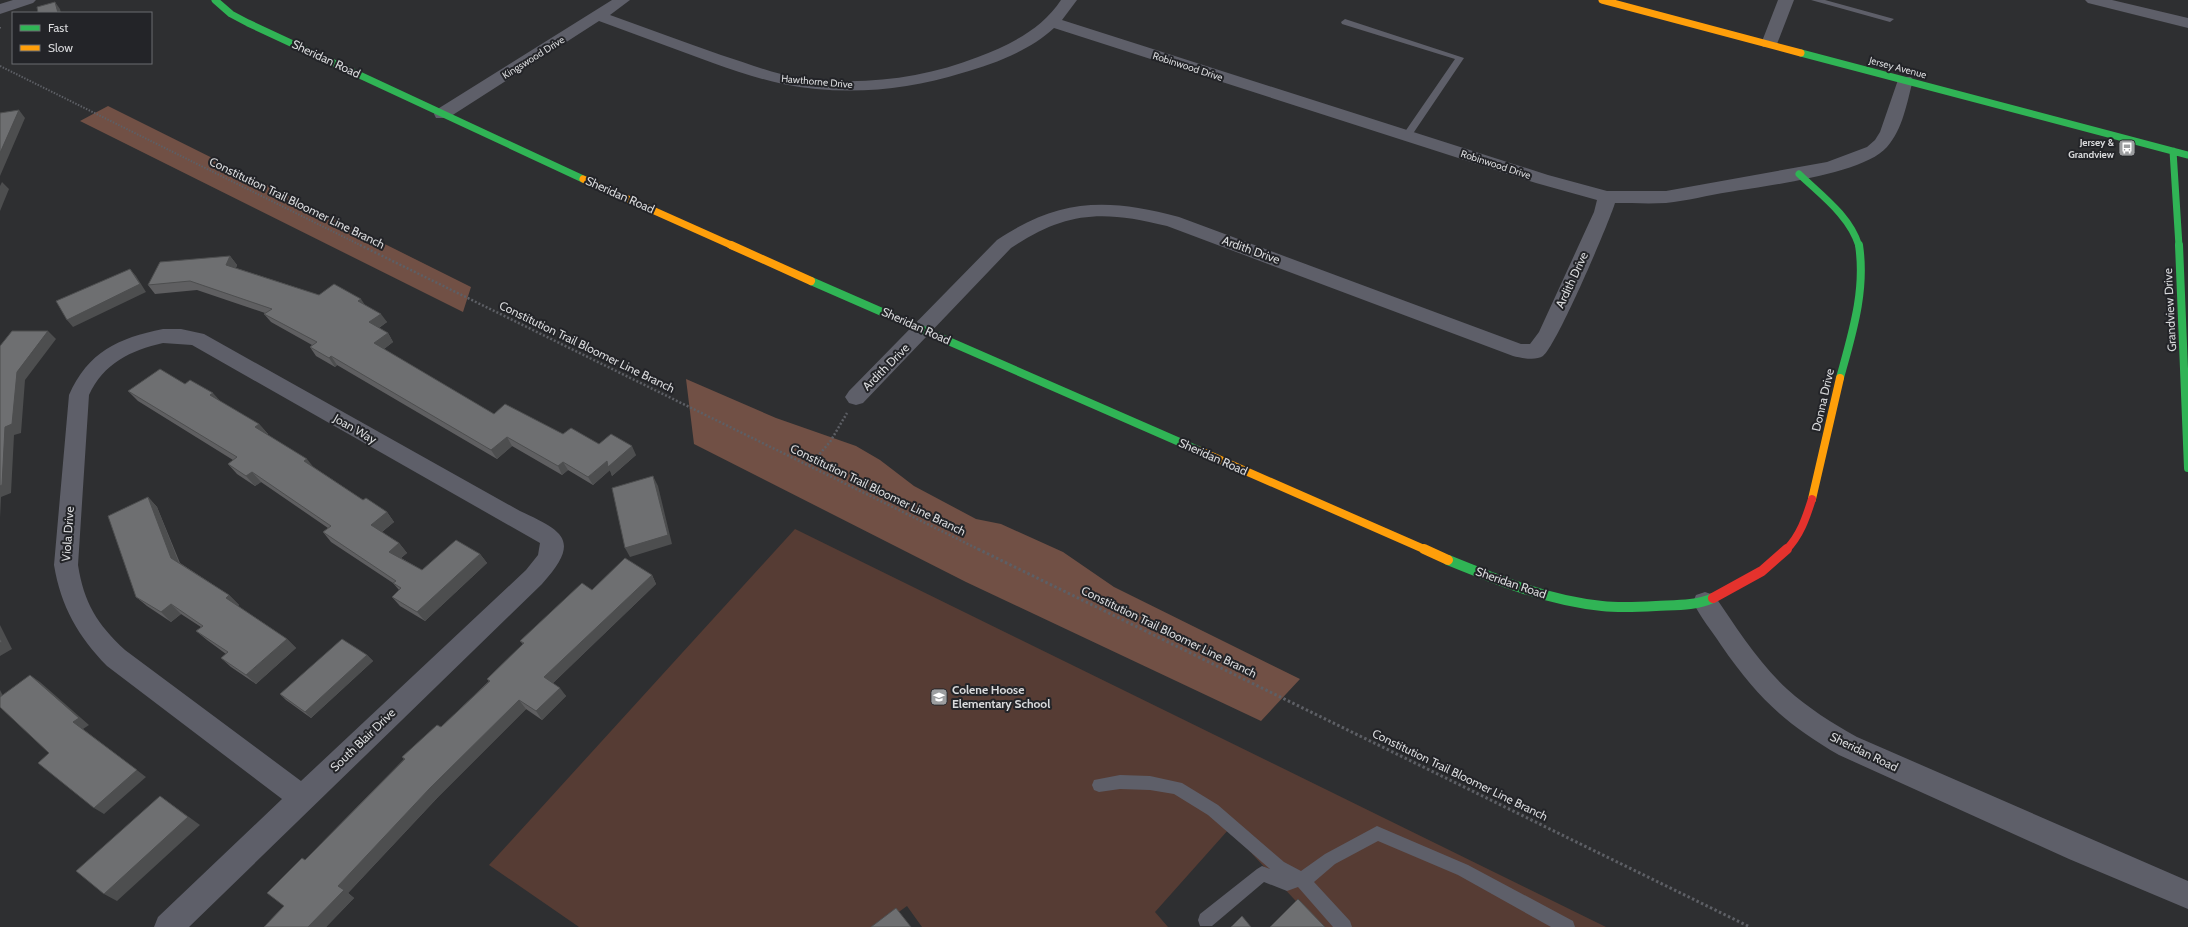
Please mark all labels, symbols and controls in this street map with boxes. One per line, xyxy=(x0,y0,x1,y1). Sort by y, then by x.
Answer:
legend xyxy=(12,12,152,64)
text: Fast xyxy=(48,20,68,35)
street label: Kingswood Drive xyxy=(500,33,567,82)
street label: Sheridan Road xyxy=(290,36,363,81)
text: Slow xyxy=(48,40,73,55)
street label: Robinwood Drive xyxy=(1151,49,1225,84)
street label: Jersey Avenue xyxy=(1867,53,1928,81)
street label: Hawthorne Drive xyxy=(781,72,853,91)
place label: Jersey & Grandview xyxy=(2068,136,2115,161)
bus stop icon: Jersey & Grandview xyxy=(2117,138,2137,158)
street label: Robinwood Drive xyxy=(1459,147,1533,182)
street label: Constitution Trail Bloomer Line Branch xyxy=(207,153,387,252)
street label: Sheridan Road xyxy=(583,173,657,216)
street label: Ardith Drive xyxy=(1220,232,1282,267)
street label: Ardith Drive xyxy=(1552,249,1591,310)
street label: Grandview Drive xyxy=(2160,268,2179,352)
street label: Constitution Trail Bloomer Line Branch xyxy=(497,297,677,396)
street label: Sheridan Road xyxy=(879,304,953,347)
street label: Ardith Drive xyxy=(859,340,912,393)
street label: Donna Drive xyxy=(1808,367,1837,433)
street label: Joan Way xyxy=(330,410,379,447)
street label: Sheridan Road xyxy=(1176,435,1250,478)
street label: Constitution Trail Bloomer Line Branch xyxy=(788,440,968,539)
street label: Viola Drive xyxy=(58,506,77,562)
street label: Sheridan Road xyxy=(1474,563,1548,602)
street label: Constitution Trail Bloomer Line Branch xyxy=(1079,582,1259,681)
place label: Colene Hoose Elementary School xyxy=(952,682,1050,711)
school or university icon: Colene Hoose Elementary School xyxy=(929,687,949,707)
street label: South Blair Drive xyxy=(327,705,398,774)
street label: Constitution Trail Bloomer Line Branch xyxy=(1370,725,1550,824)
street label: Sheridan Road xyxy=(1828,729,1901,774)

